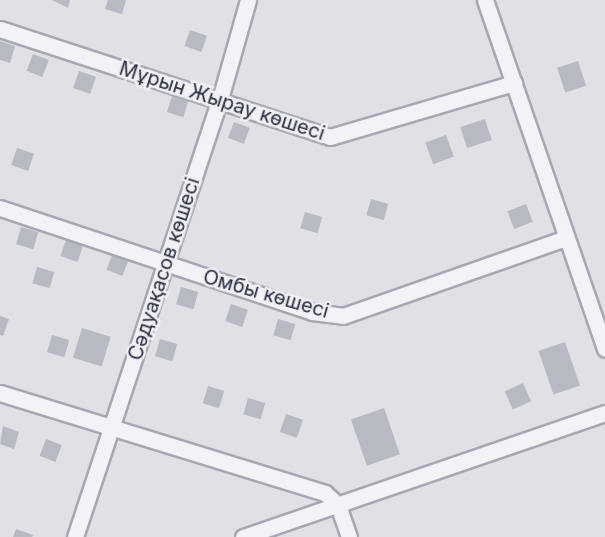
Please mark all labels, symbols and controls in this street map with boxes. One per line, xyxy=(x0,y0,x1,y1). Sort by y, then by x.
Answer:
street label: Мұрын Жырау көшесі xyxy=(116,56,328,146)
street label: Сәдуақасов көшесі xyxy=(123,175,205,363)
street label: Омбы көшесі xyxy=(200,265,332,323)

